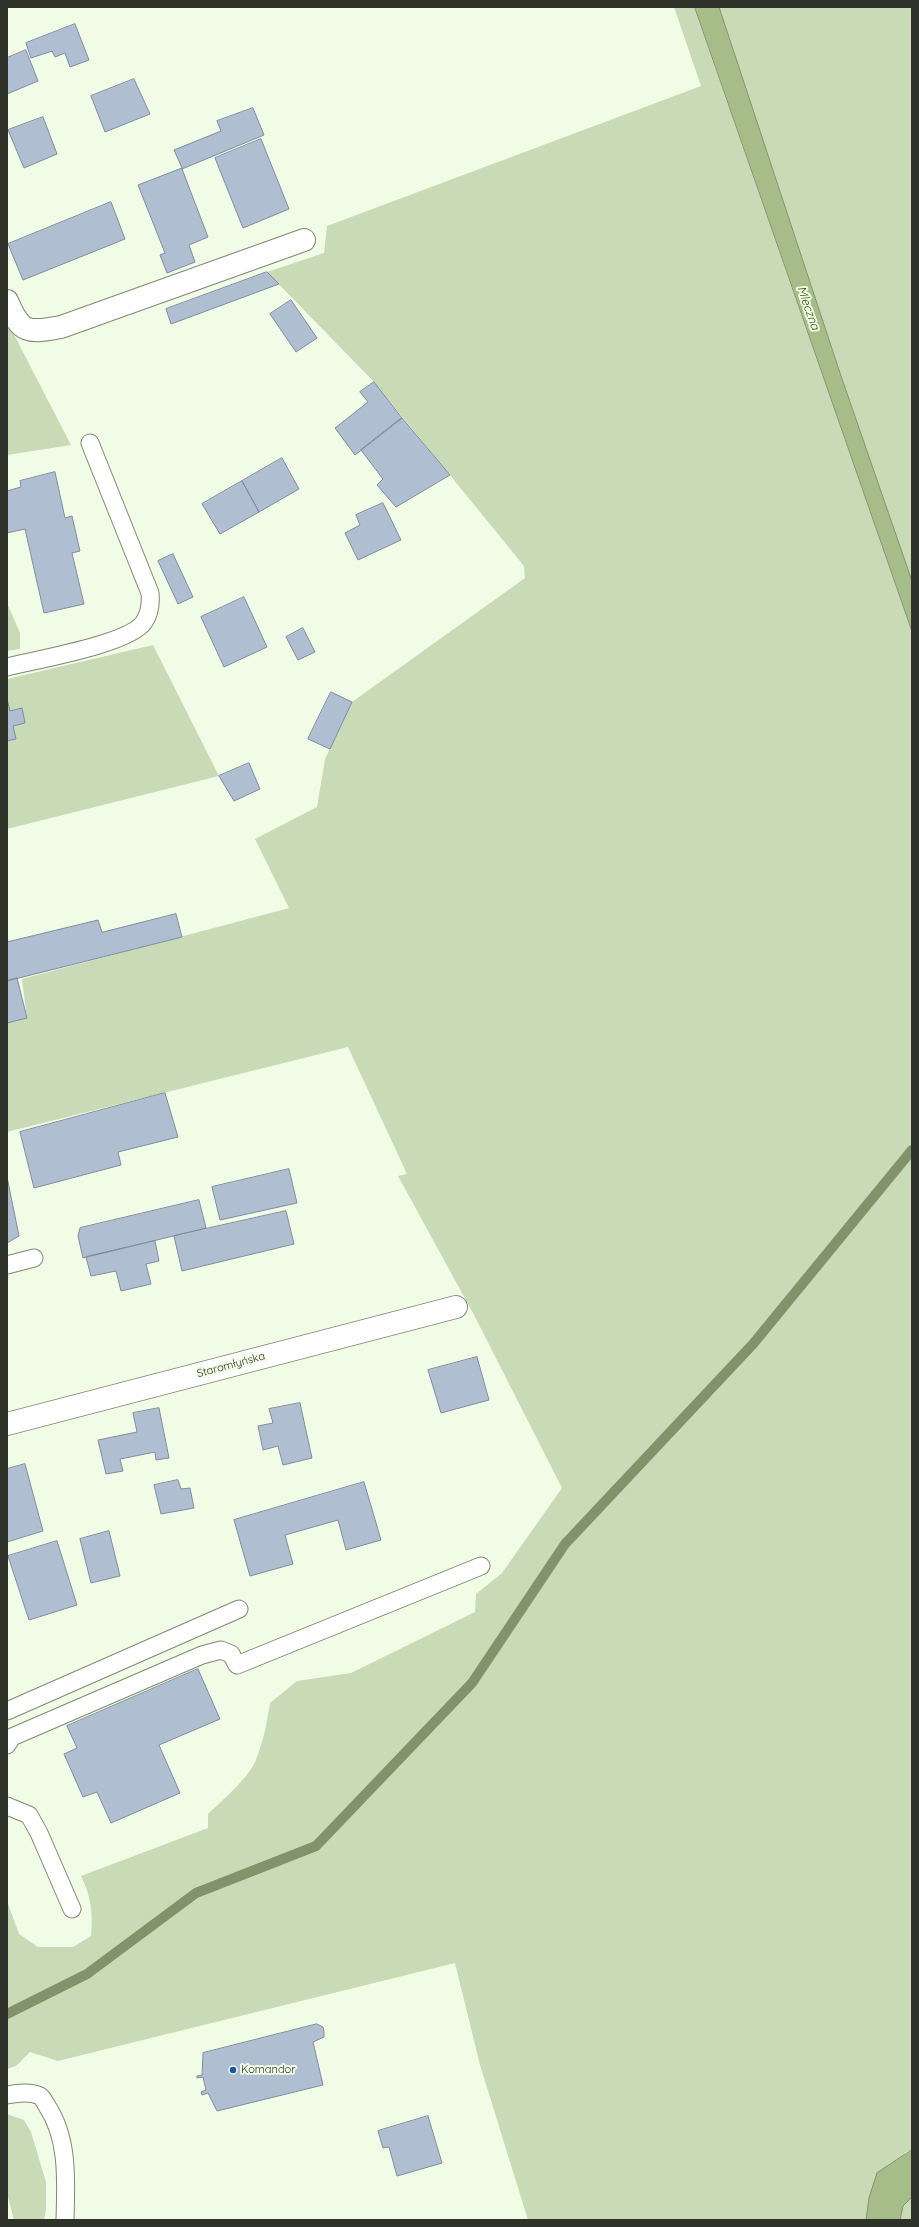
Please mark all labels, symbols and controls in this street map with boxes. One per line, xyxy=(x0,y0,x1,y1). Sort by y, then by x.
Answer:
water label: Mleczna xyxy=(794,284,822,332)
street label: Staromłyńska xyxy=(195,1350,267,1380)
place label: Komandor xyxy=(241,2063,295,2077)
marker: Komandor xyxy=(228,2065,238,2075)

